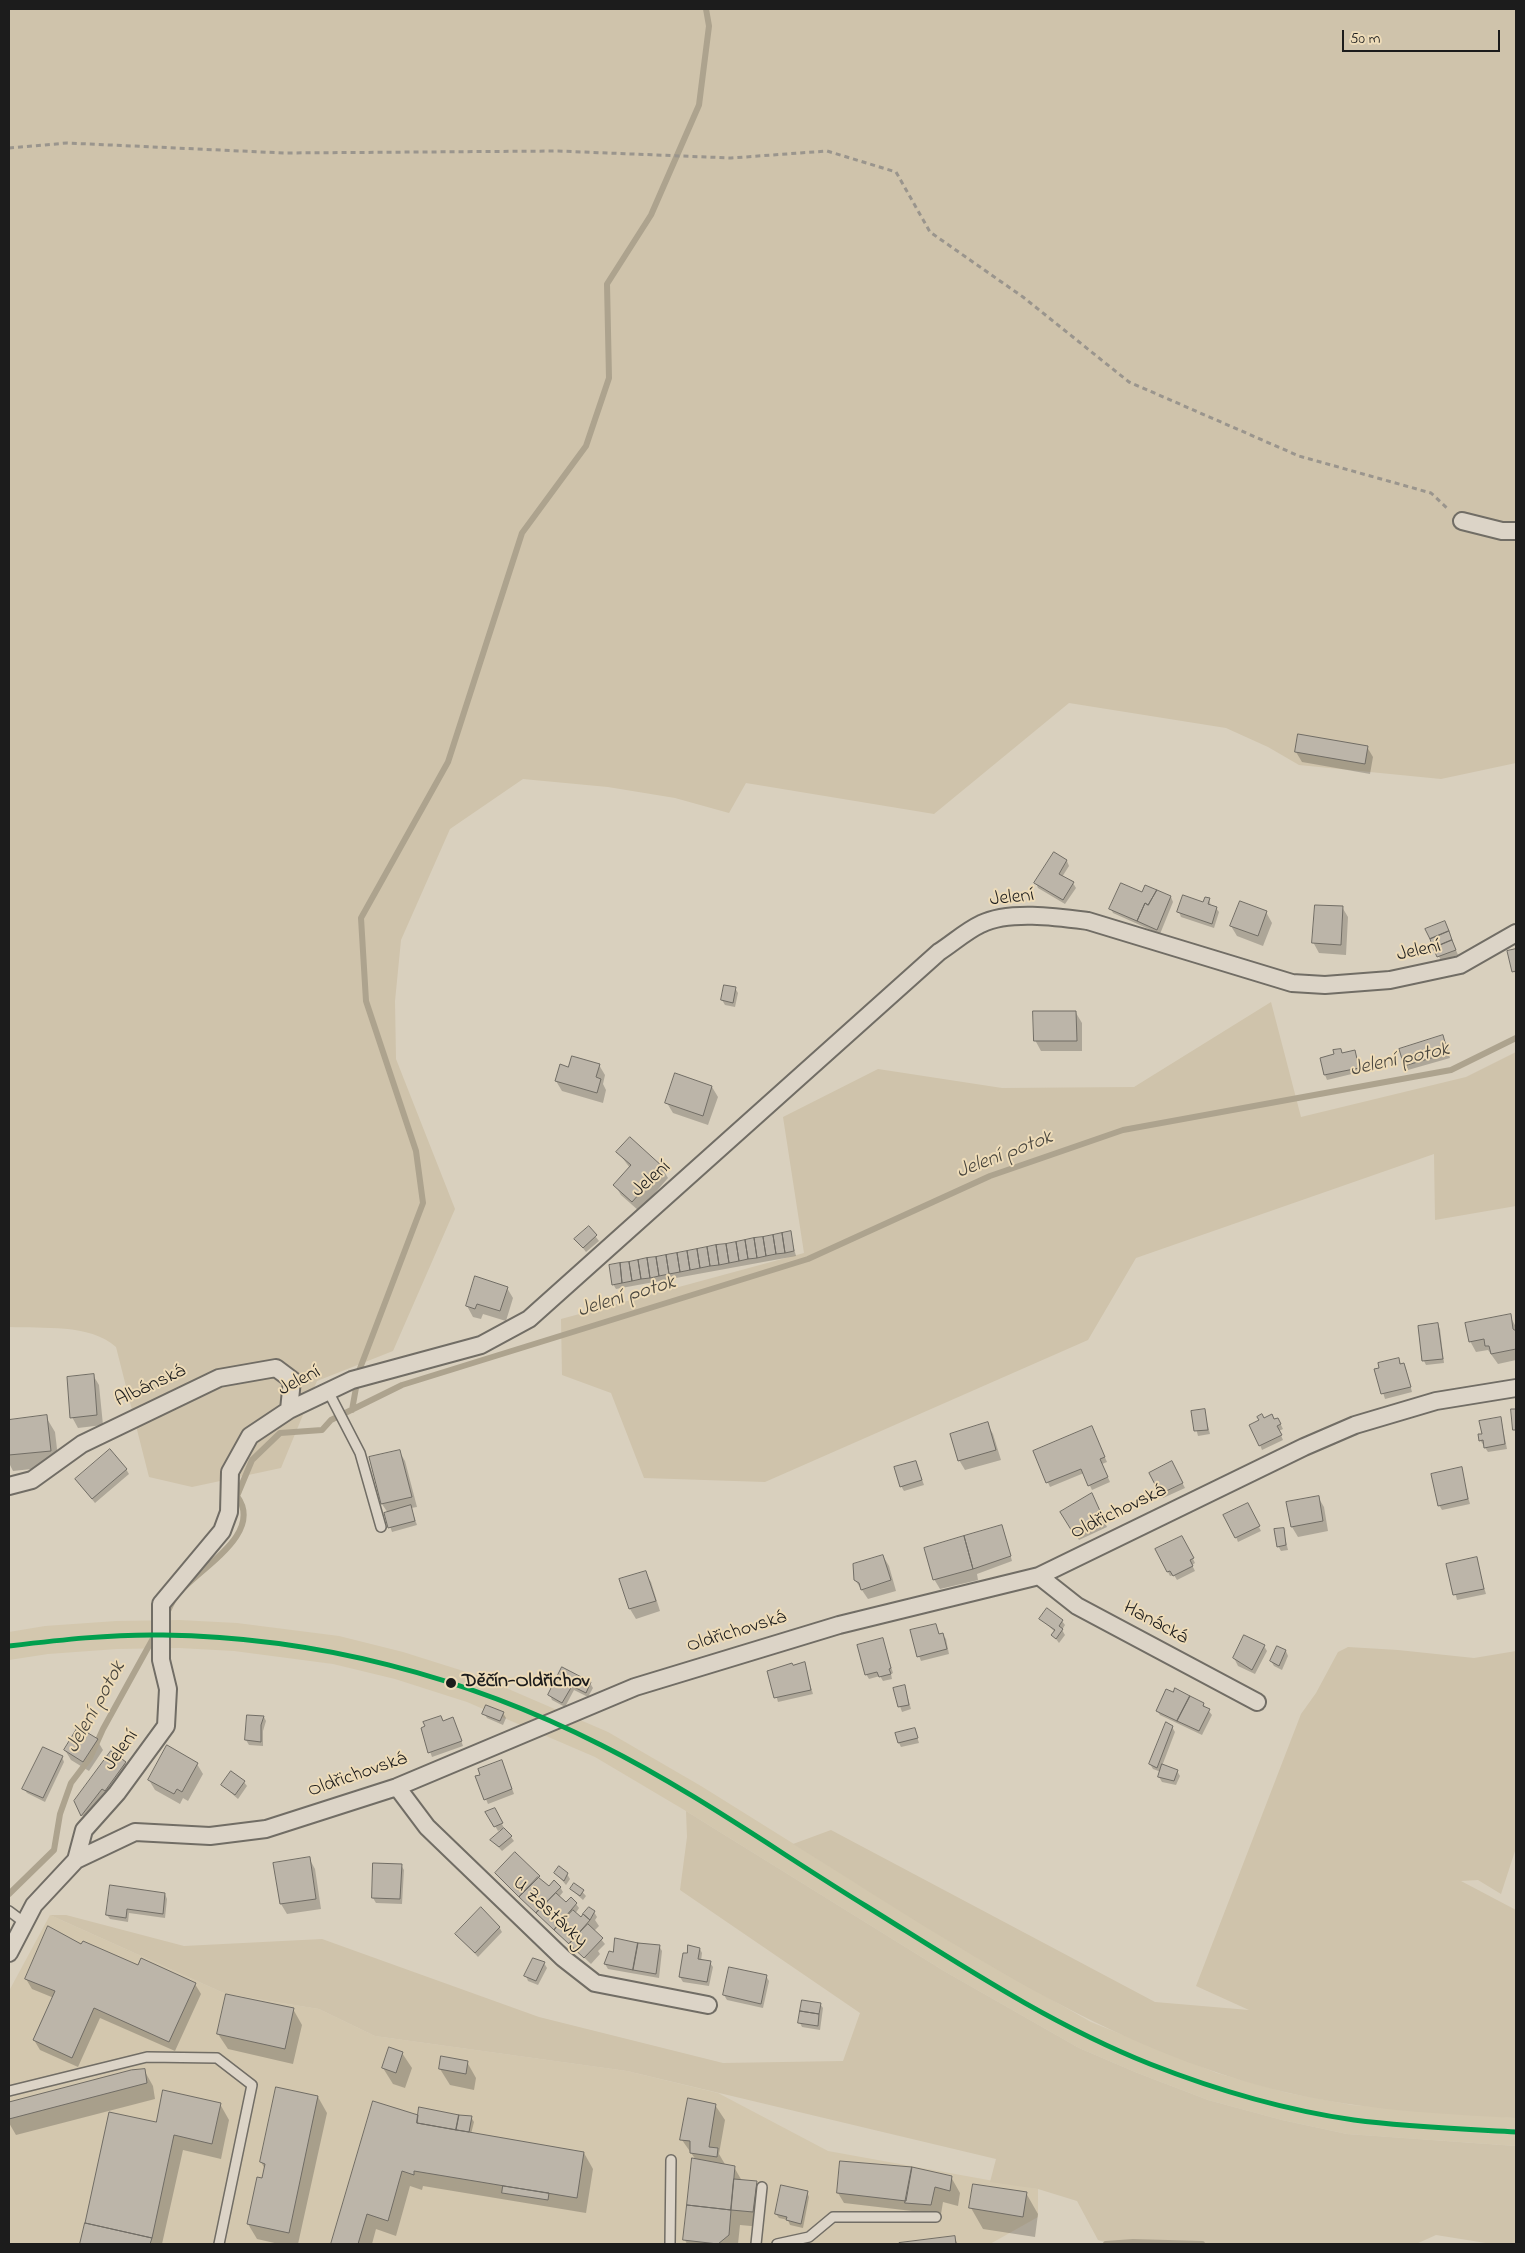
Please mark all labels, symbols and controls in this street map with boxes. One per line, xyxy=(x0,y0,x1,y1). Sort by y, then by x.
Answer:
scale bar xyxy=(1345,20,1502,52)
text: 50 m xyxy=(1350,28,1380,50)
street label: Jelení xyxy=(989,885,1035,913)
street label: Jelení xyxy=(1395,936,1443,968)
water label: Jelení potok xyxy=(1348,1038,1452,1084)
water label: Jelení potok xyxy=(953,1126,1057,1186)
street label: Jelení xyxy=(627,1156,677,1204)
water label: Jelení potok xyxy=(575,1271,679,1325)
street label: Albánská xyxy=(112,1360,190,1414)
street label: Jelení xyxy=(275,1361,325,1403)
street label: Oldřichovská xyxy=(1067,1480,1171,1546)
street label: Hanácká xyxy=(1118,1597,1192,1651)
street label: Oldřichovská xyxy=(684,1606,790,1660)
water label: Jelení potok xyxy=(62,1658,132,1758)
place label: Děčín-Oldřichov xyxy=(462,1671,590,1695)
marker: Děčín-Oldřichov xyxy=(444,1676,458,1690)
street label: Jelení xyxy=(99,1726,145,1776)
street label: Oldřichovská xyxy=(305,1748,411,1804)
street label: U Zastávky xyxy=(506,1872,592,1954)

